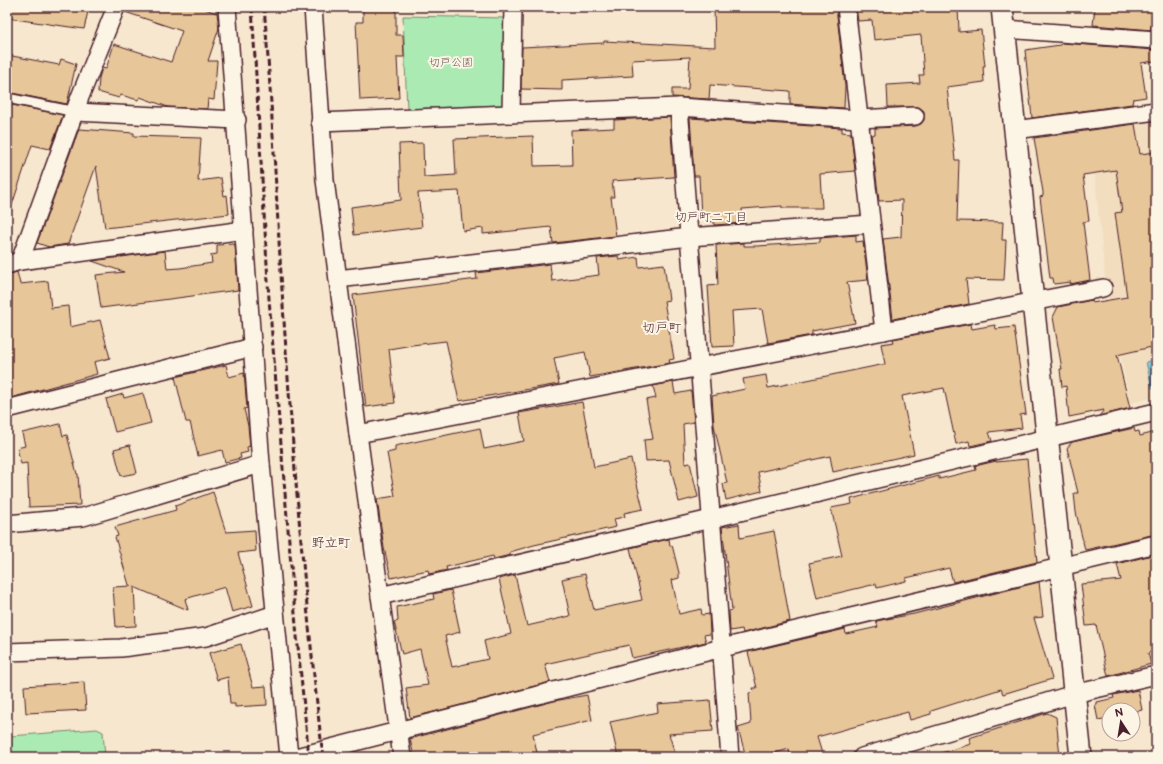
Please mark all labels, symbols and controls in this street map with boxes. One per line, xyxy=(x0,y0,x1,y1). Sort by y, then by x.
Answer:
park label: 切戸公園 xyxy=(429,56,473,69)
district label: 切戸町二丁目 xyxy=(675,210,747,225)
district label: 切戸町 xyxy=(642,320,682,336)
district label: 野立町 xyxy=(311,535,351,551)
north arrow xyxy=(1101,702,1141,742)
text: N xyxy=(1114,705,1124,720)

